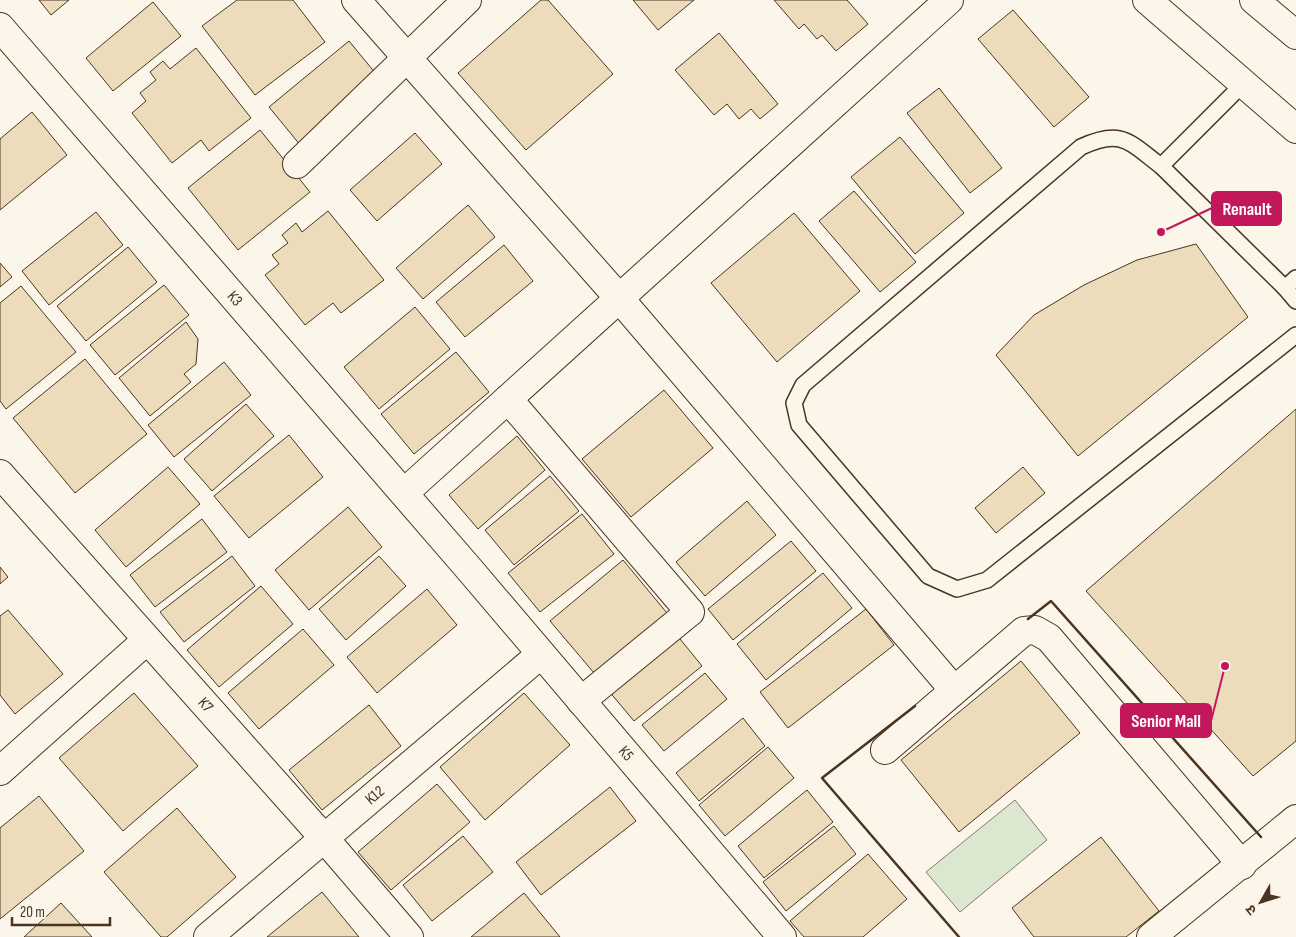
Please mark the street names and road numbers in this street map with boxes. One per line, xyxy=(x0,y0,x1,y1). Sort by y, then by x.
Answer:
street label: K3 xyxy=(223,287,247,310)
street label: K7 xyxy=(194,693,217,717)
street label: K5 xyxy=(614,742,638,765)
street label: K12 xyxy=(361,782,388,809)

